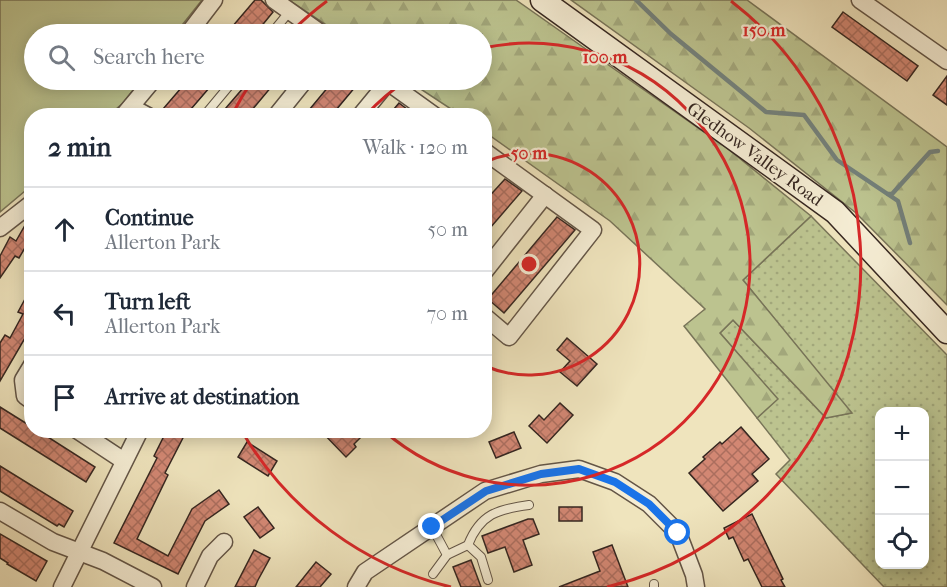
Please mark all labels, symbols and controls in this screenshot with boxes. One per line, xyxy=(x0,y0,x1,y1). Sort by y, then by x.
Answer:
text: 150 m xyxy=(743,20,786,41)
search box xyxy=(24,24,492,90)
icon: search xyxy=(45,41,78,74)
text: Search here xyxy=(93,44,205,70)
text: 100 m xyxy=(582,47,629,68)
street label: Gledhow Valley Road xyxy=(683,98,827,211)
text: 2 min xyxy=(48,132,111,163)
text: Walk · 120 m xyxy=(363,136,468,159)
text: 50 m xyxy=(511,143,548,164)
text: Continue xyxy=(105,205,194,231)
icon: ahead xyxy=(48,213,81,246)
text: 50 m xyxy=(427,218,468,241)
text: Allerton Park xyxy=(105,231,220,254)
centre of rings xyxy=(519,254,539,274)
text: Turn left xyxy=(105,289,191,315)
icon: left xyxy=(48,297,81,330)
text: 70 m xyxy=(426,302,468,325)
text: Allerton Park xyxy=(105,315,220,338)
icon: arrive xyxy=(48,381,81,414)
text: Arrive at destination xyxy=(105,384,299,410)
map controls xyxy=(875,407,929,569)
button: + xyxy=(875,407,929,461)
button: − xyxy=(875,461,929,515)
route end xyxy=(418,513,444,539)
button: locate xyxy=(875,515,929,569)
route start xyxy=(664,519,690,545)

